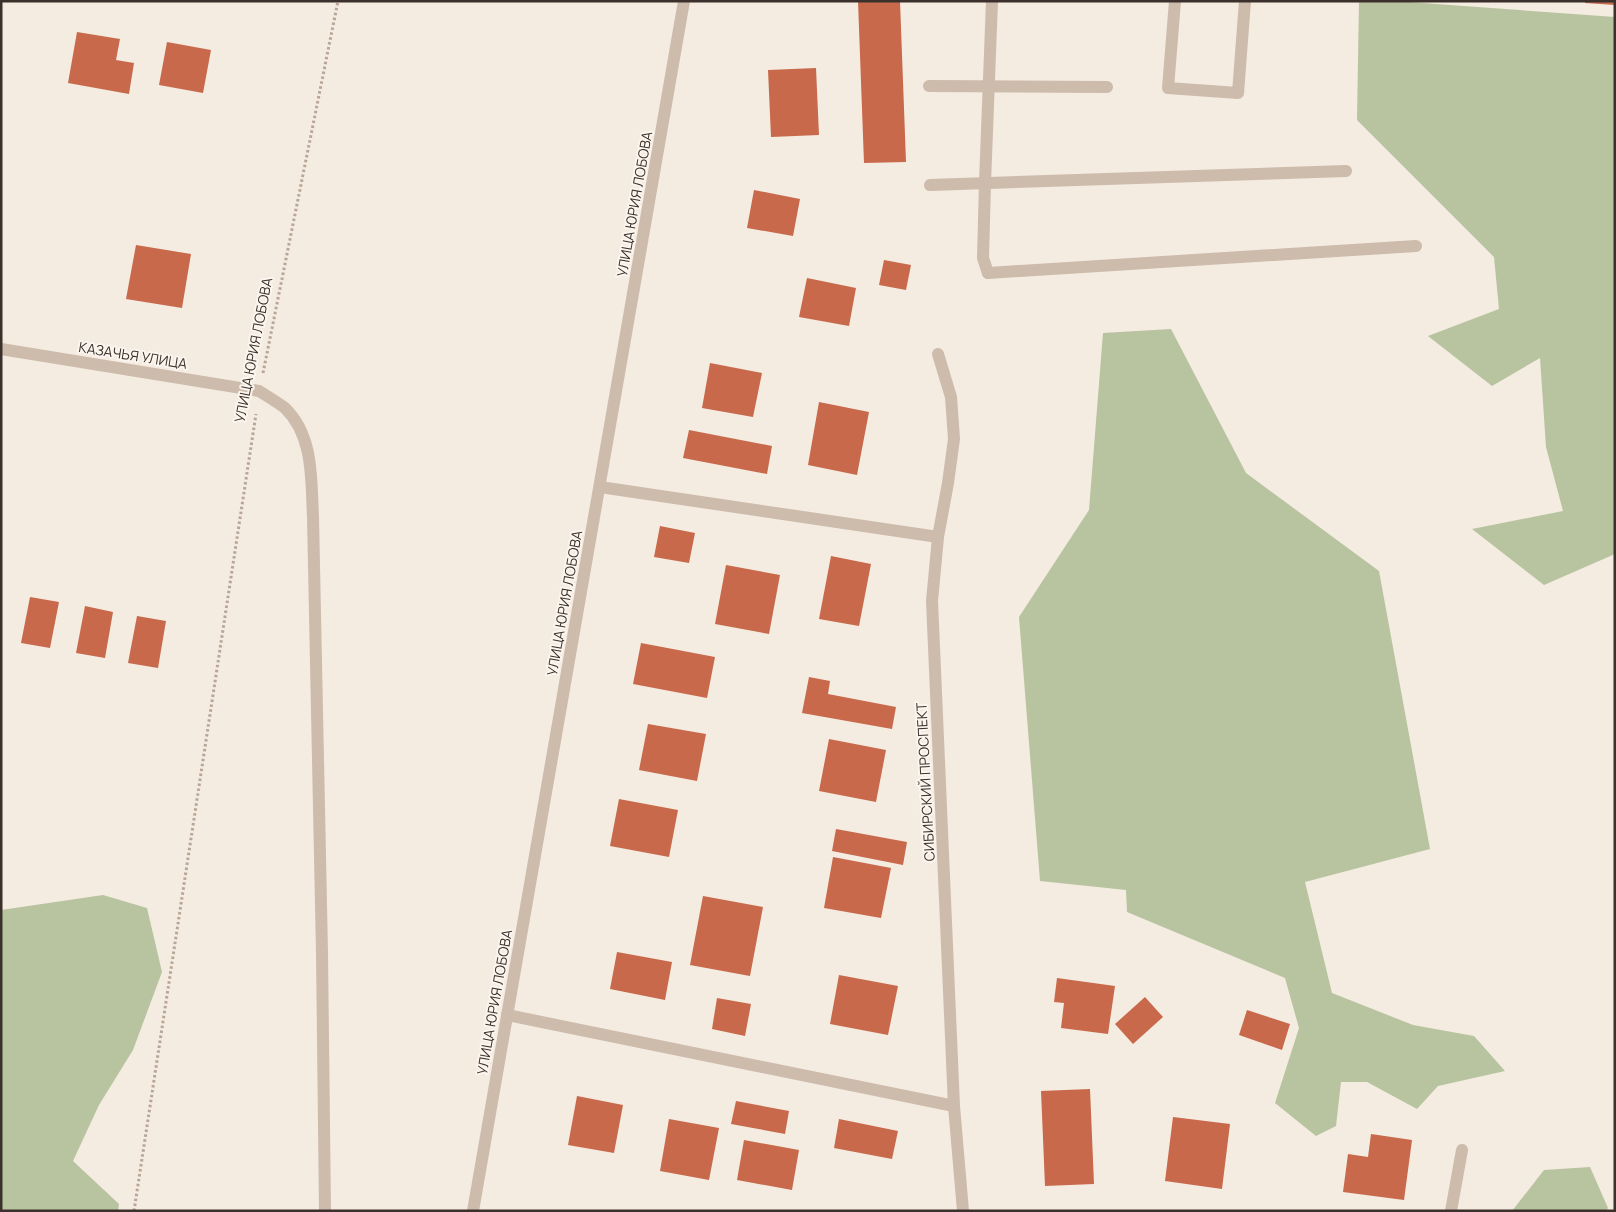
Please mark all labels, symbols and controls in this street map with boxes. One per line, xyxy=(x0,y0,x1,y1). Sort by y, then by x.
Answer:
street label: УЛИЦА ЮРИЯ ЛОБОВА xyxy=(612,130,656,278)
street label: УЛИЦА ЮРИЯ ЛОБОВА xyxy=(230,276,276,424)
street label: КАЗАЧЬЯ УЛИЦА xyxy=(77,337,189,373)
street label: УЛИЦА ЮРИЯ ЛОБОВА xyxy=(542,529,586,677)
street label: СИБИРСКИЙ ПРОСПЕКТ xyxy=(911,701,939,862)
street label: УЛИЦА ЮРИЯ ЛОБОВА xyxy=(472,928,516,1076)

